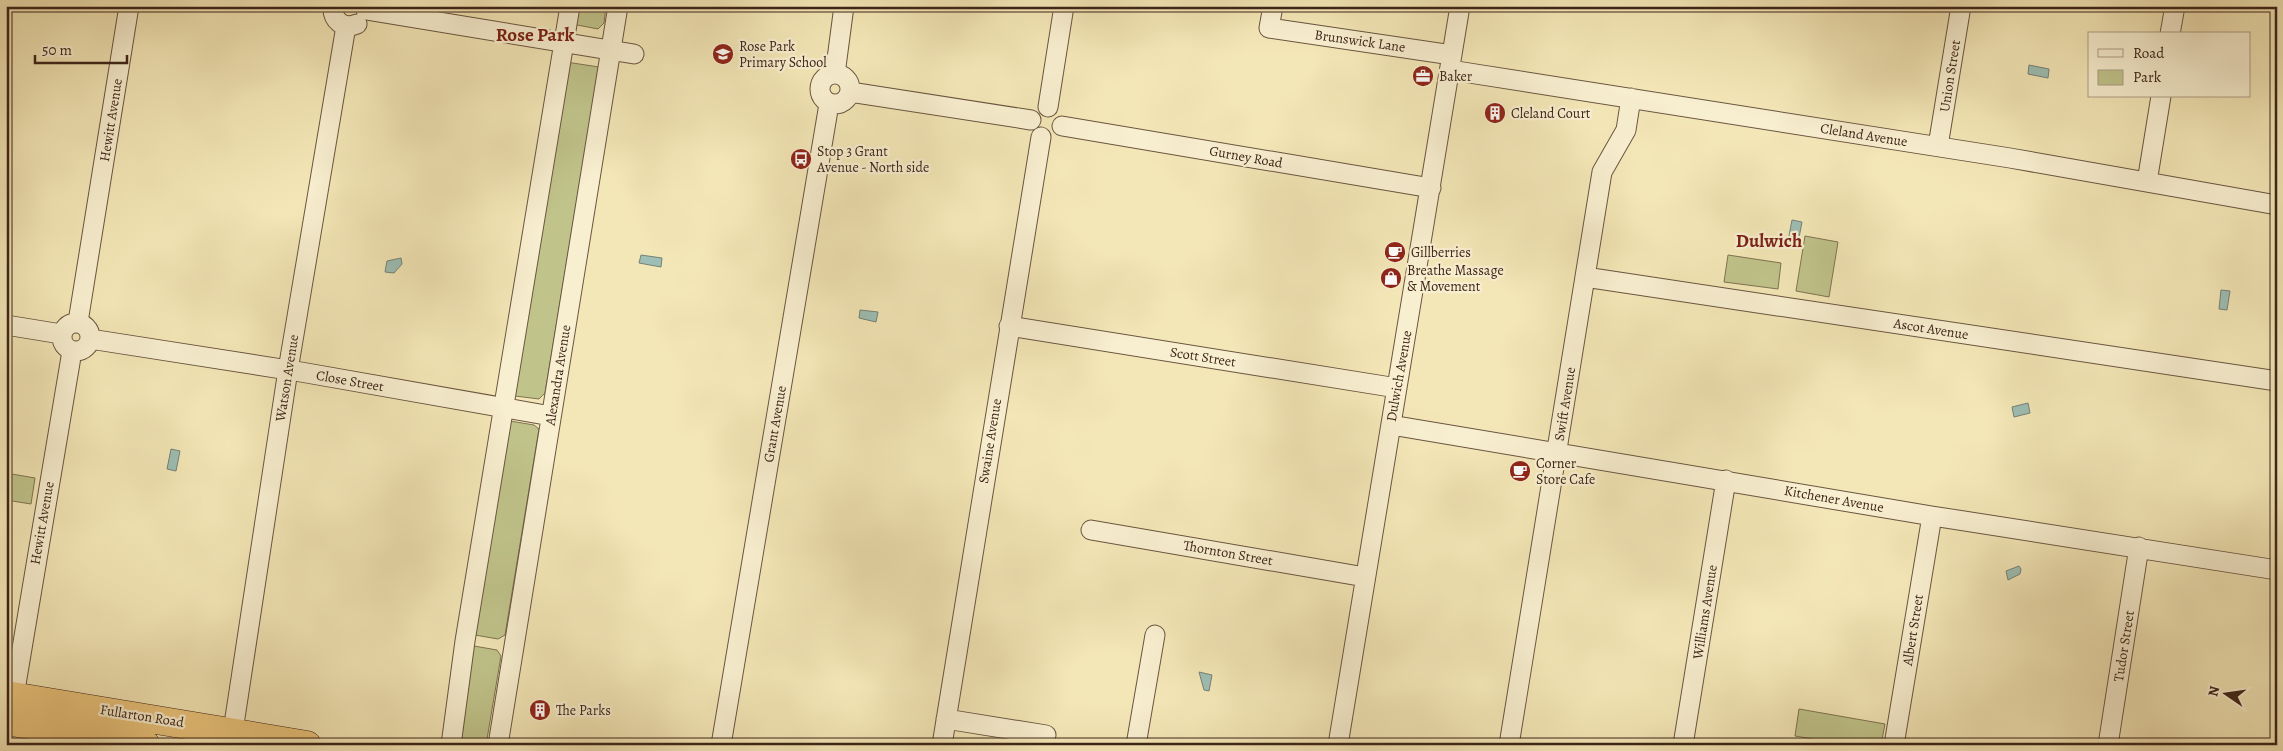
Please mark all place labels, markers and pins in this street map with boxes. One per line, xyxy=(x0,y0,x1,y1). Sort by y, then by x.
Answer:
place label: Rose Park Primary School xyxy=(739,37,827,72)
school or university icon: Rose Park Primary School xyxy=(711,42,735,66)
office icon: Baker xyxy=(1411,64,1435,88)
place label: Baker xyxy=(1439,67,1473,86)
building icon: Cleland Court xyxy=(1483,101,1507,125)
place label: Cleland Court xyxy=(1511,104,1591,123)
place label: Stop 3 Grant Avenue - North side xyxy=(816,142,929,177)
bus stop icon: Stop 3 Grant Avenue - North side xyxy=(789,147,813,171)
cafe icon: Gillberries xyxy=(1383,240,1407,264)
place label: Gillberries xyxy=(1411,243,1471,262)
place label: Breathe Massage & Movement xyxy=(1407,261,1504,296)
shop icon: Breathe Massage & Movement xyxy=(1379,266,1403,290)
place label: Corner Store Cafe xyxy=(1536,454,1595,489)
cafe icon: Corner Store Cafe xyxy=(1508,459,1532,483)
building icon: The Parks xyxy=(528,698,552,722)
place label: The Parks xyxy=(556,701,611,720)

